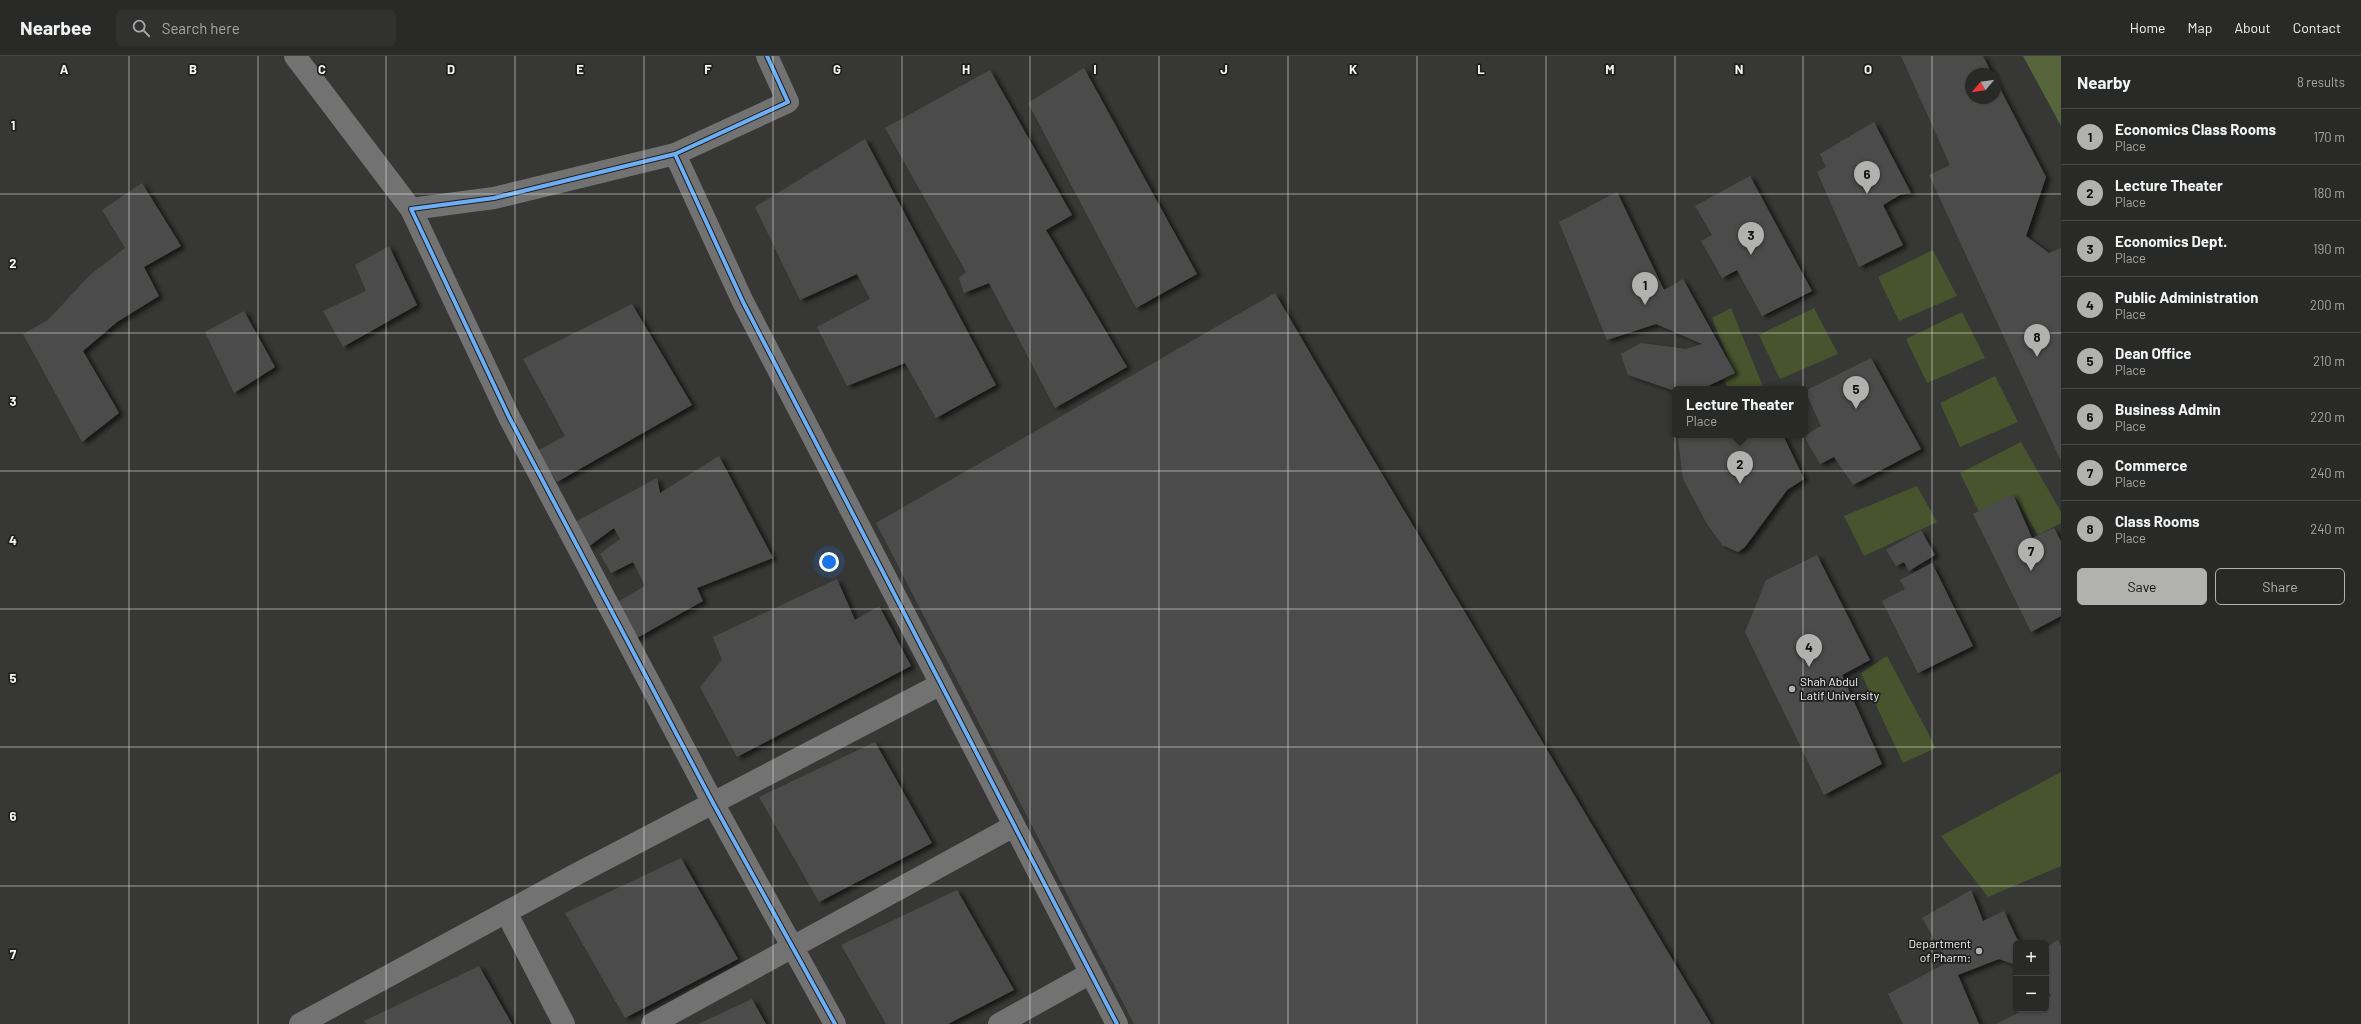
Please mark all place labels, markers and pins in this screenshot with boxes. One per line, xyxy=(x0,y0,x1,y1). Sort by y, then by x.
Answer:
pin: 6 xyxy=(1854,161,1880,194)
pin: 3 xyxy=(1738,222,1764,255)
pin: 1 xyxy=(1632,272,1658,305)
pin: 8 xyxy=(2024,324,2050,357)
pin: 5 xyxy=(1843,376,1869,409)
pin: 2 xyxy=(1727,451,1753,484)
pin: 7 xyxy=(2018,538,2044,571)
pin: 4 xyxy=(1796,634,1822,667)
place label: Shah Abdul Latif University xyxy=(1800,674,1880,702)
marker: Shah Abdul Latif University xyxy=(1787,684,1797,694)
place label: Department of Pharm: xyxy=(1908,936,1971,964)
marker: Department of Pharm: xyxy=(1974,946,1984,956)

